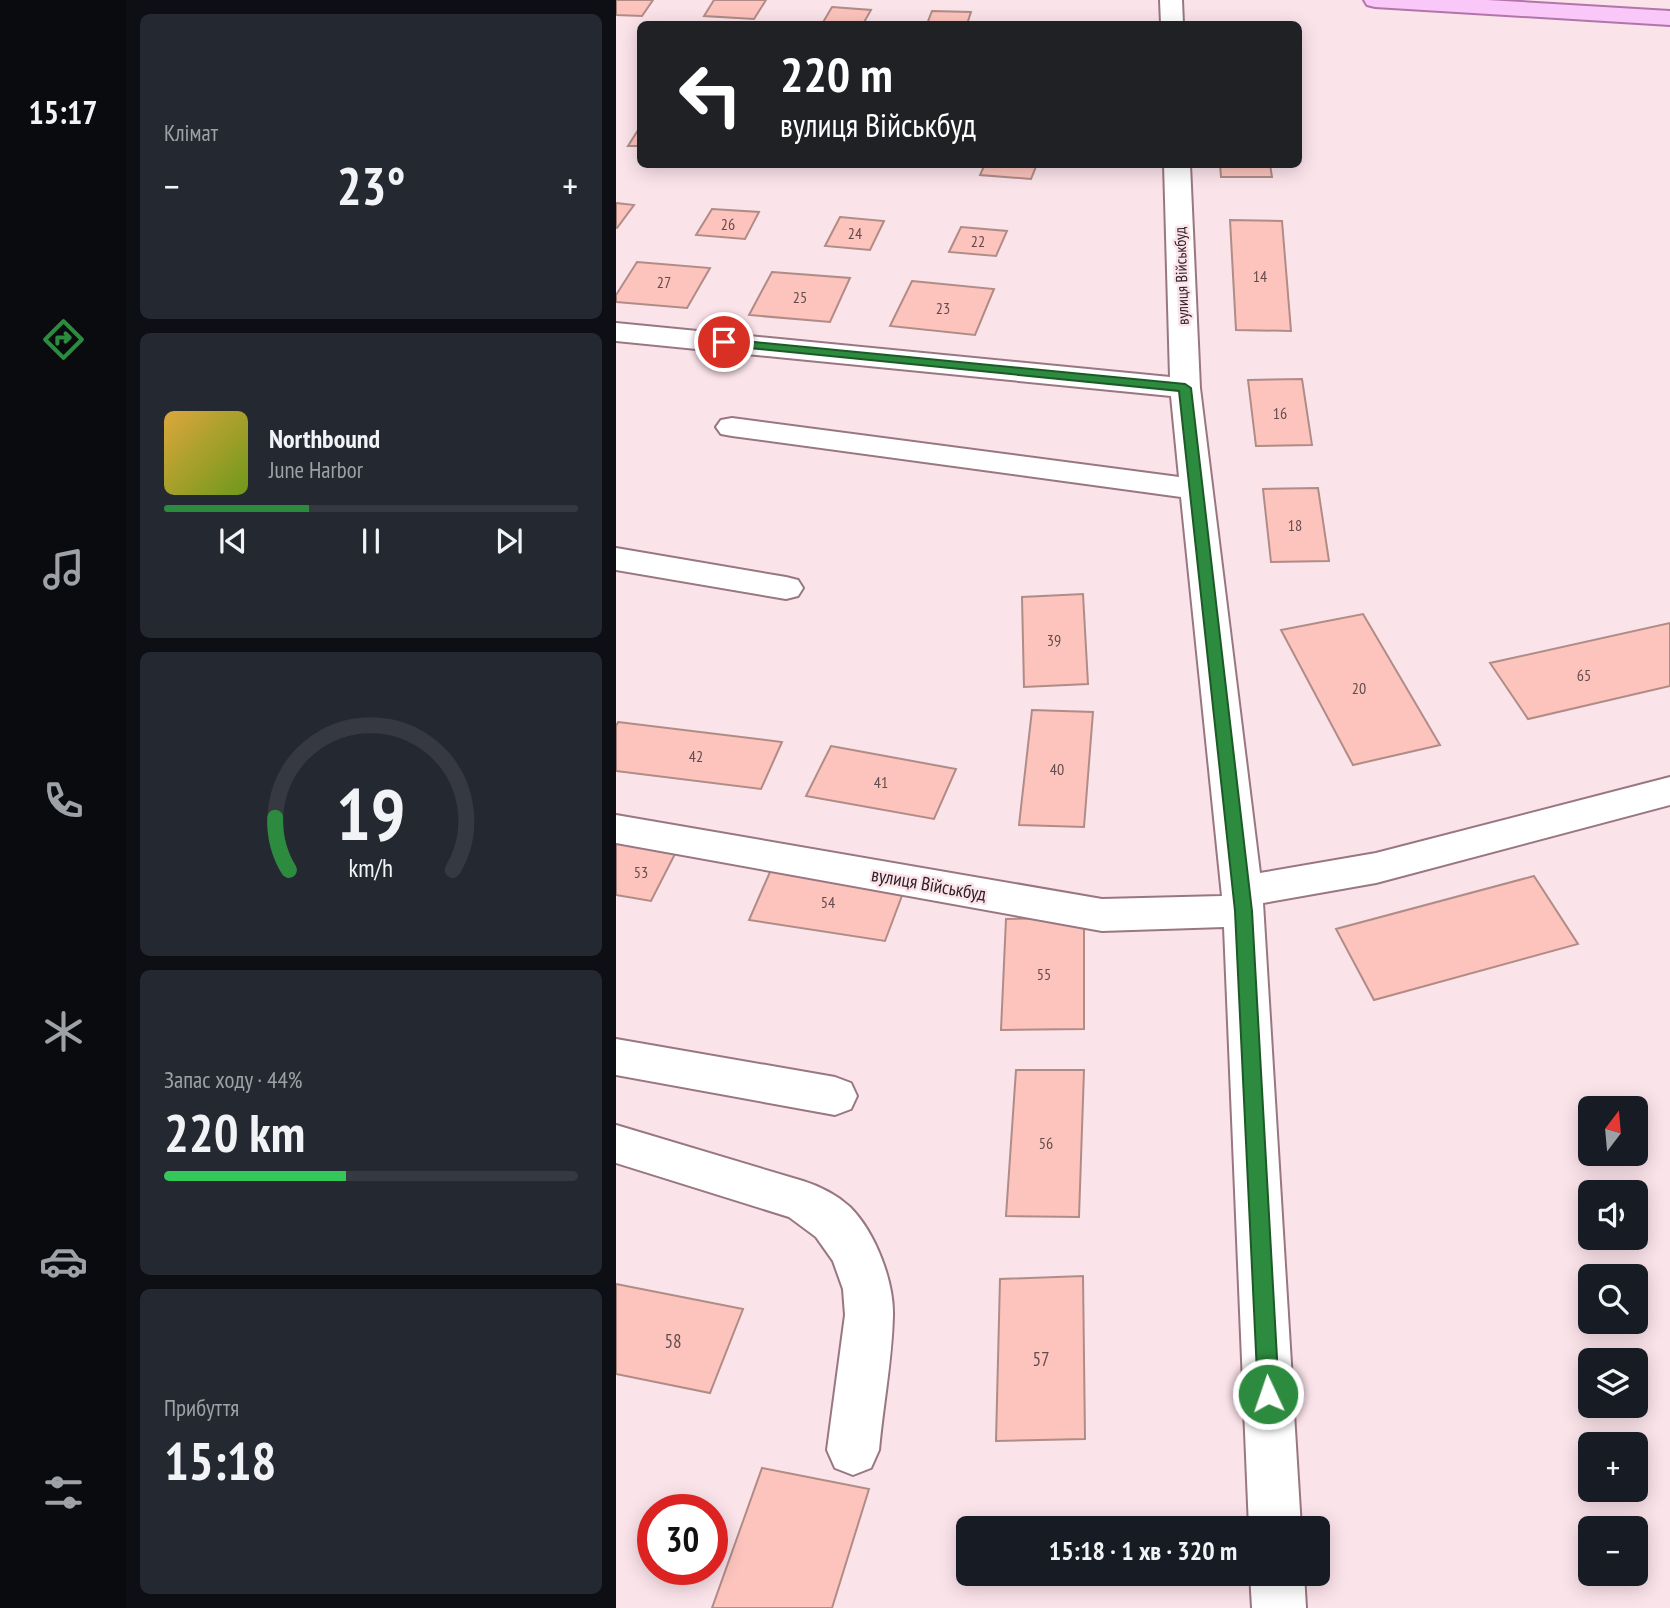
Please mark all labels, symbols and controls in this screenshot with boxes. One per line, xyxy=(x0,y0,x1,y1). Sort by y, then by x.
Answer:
text: 220 m xyxy=(780,42,893,106)
icon: left xyxy=(665,49,756,140)
text: 15:17 xyxy=(28,91,98,133)
text: вулиця Військбуд xyxy=(780,104,976,146)
text: Клімат xyxy=(164,118,218,147)
text: 23° xyxy=(337,152,405,219)
text: − xyxy=(164,161,180,210)
text: + xyxy=(562,161,578,210)
house number: 26 xyxy=(721,214,735,234)
house number: 24 xyxy=(848,223,862,243)
street label: вулиця Військбуд xyxy=(1169,227,1193,325)
house number: 22 xyxy=(971,231,985,251)
house number: 14 xyxy=(1253,266,1267,286)
house number: 27 xyxy=(657,272,671,292)
house number: 25 xyxy=(793,287,807,307)
house number: 23 xyxy=(936,298,950,318)
pin xyxy=(694,312,754,372)
icon: directions xyxy=(39,315,88,364)
icon: arrive xyxy=(705,323,743,361)
house number: 16 xyxy=(1273,403,1287,423)
text: Northbound xyxy=(269,422,380,455)
text: June Harbor xyxy=(269,455,363,484)
house number: 18 xyxy=(1288,515,1302,535)
icon: previous xyxy=(214,522,252,560)
icon: pause xyxy=(352,522,390,560)
icon: next xyxy=(490,522,528,560)
icon: music xyxy=(39,545,88,594)
house number: 39 xyxy=(1047,630,1061,650)
house number: 65 xyxy=(1577,665,1591,685)
house number: 20 xyxy=(1352,678,1366,698)
house number: 42 xyxy=(689,746,703,766)
house number: 40 xyxy=(1050,759,1064,779)
text: 19 xyxy=(336,766,406,860)
house number: 41 xyxy=(874,772,888,792)
icon: phone xyxy=(39,776,88,825)
text: km/h xyxy=(349,852,393,884)
house number: 53 xyxy=(634,862,648,882)
street label: вулиця Військбуд xyxy=(870,862,989,906)
house number: 54 xyxy=(821,892,835,912)
house number: 55 xyxy=(1037,964,1051,984)
icon: climate xyxy=(39,1007,88,1056)
text: Запас ходу · 44% xyxy=(164,1065,302,1094)
north arrow xyxy=(1578,1096,1648,1166)
map controls xyxy=(1578,1096,1648,1586)
text: 220 km xyxy=(164,1099,305,1166)
house number: 56 xyxy=(1039,1133,1053,1153)
button: sound xyxy=(1578,1180,1648,1250)
icon: car xyxy=(39,1237,88,1286)
button: search xyxy=(1578,1264,1648,1334)
house number: 58 xyxy=(664,1329,682,1353)
house number: 57 xyxy=(1032,1347,1050,1371)
button: layers xyxy=(1578,1348,1648,1418)
position arrow xyxy=(1231,1357,1305,1431)
text: Прибуття xyxy=(164,1393,239,1422)
text: 15:18 xyxy=(164,1427,276,1494)
button: + xyxy=(1578,1432,1648,1502)
icon: filters xyxy=(39,1468,88,1517)
speed limit sign: 30 xyxy=(637,1494,728,1585)
button: − xyxy=(1578,1516,1648,1586)
text: 15:18 · 1 хв · 320 m xyxy=(1049,1534,1237,1567)

